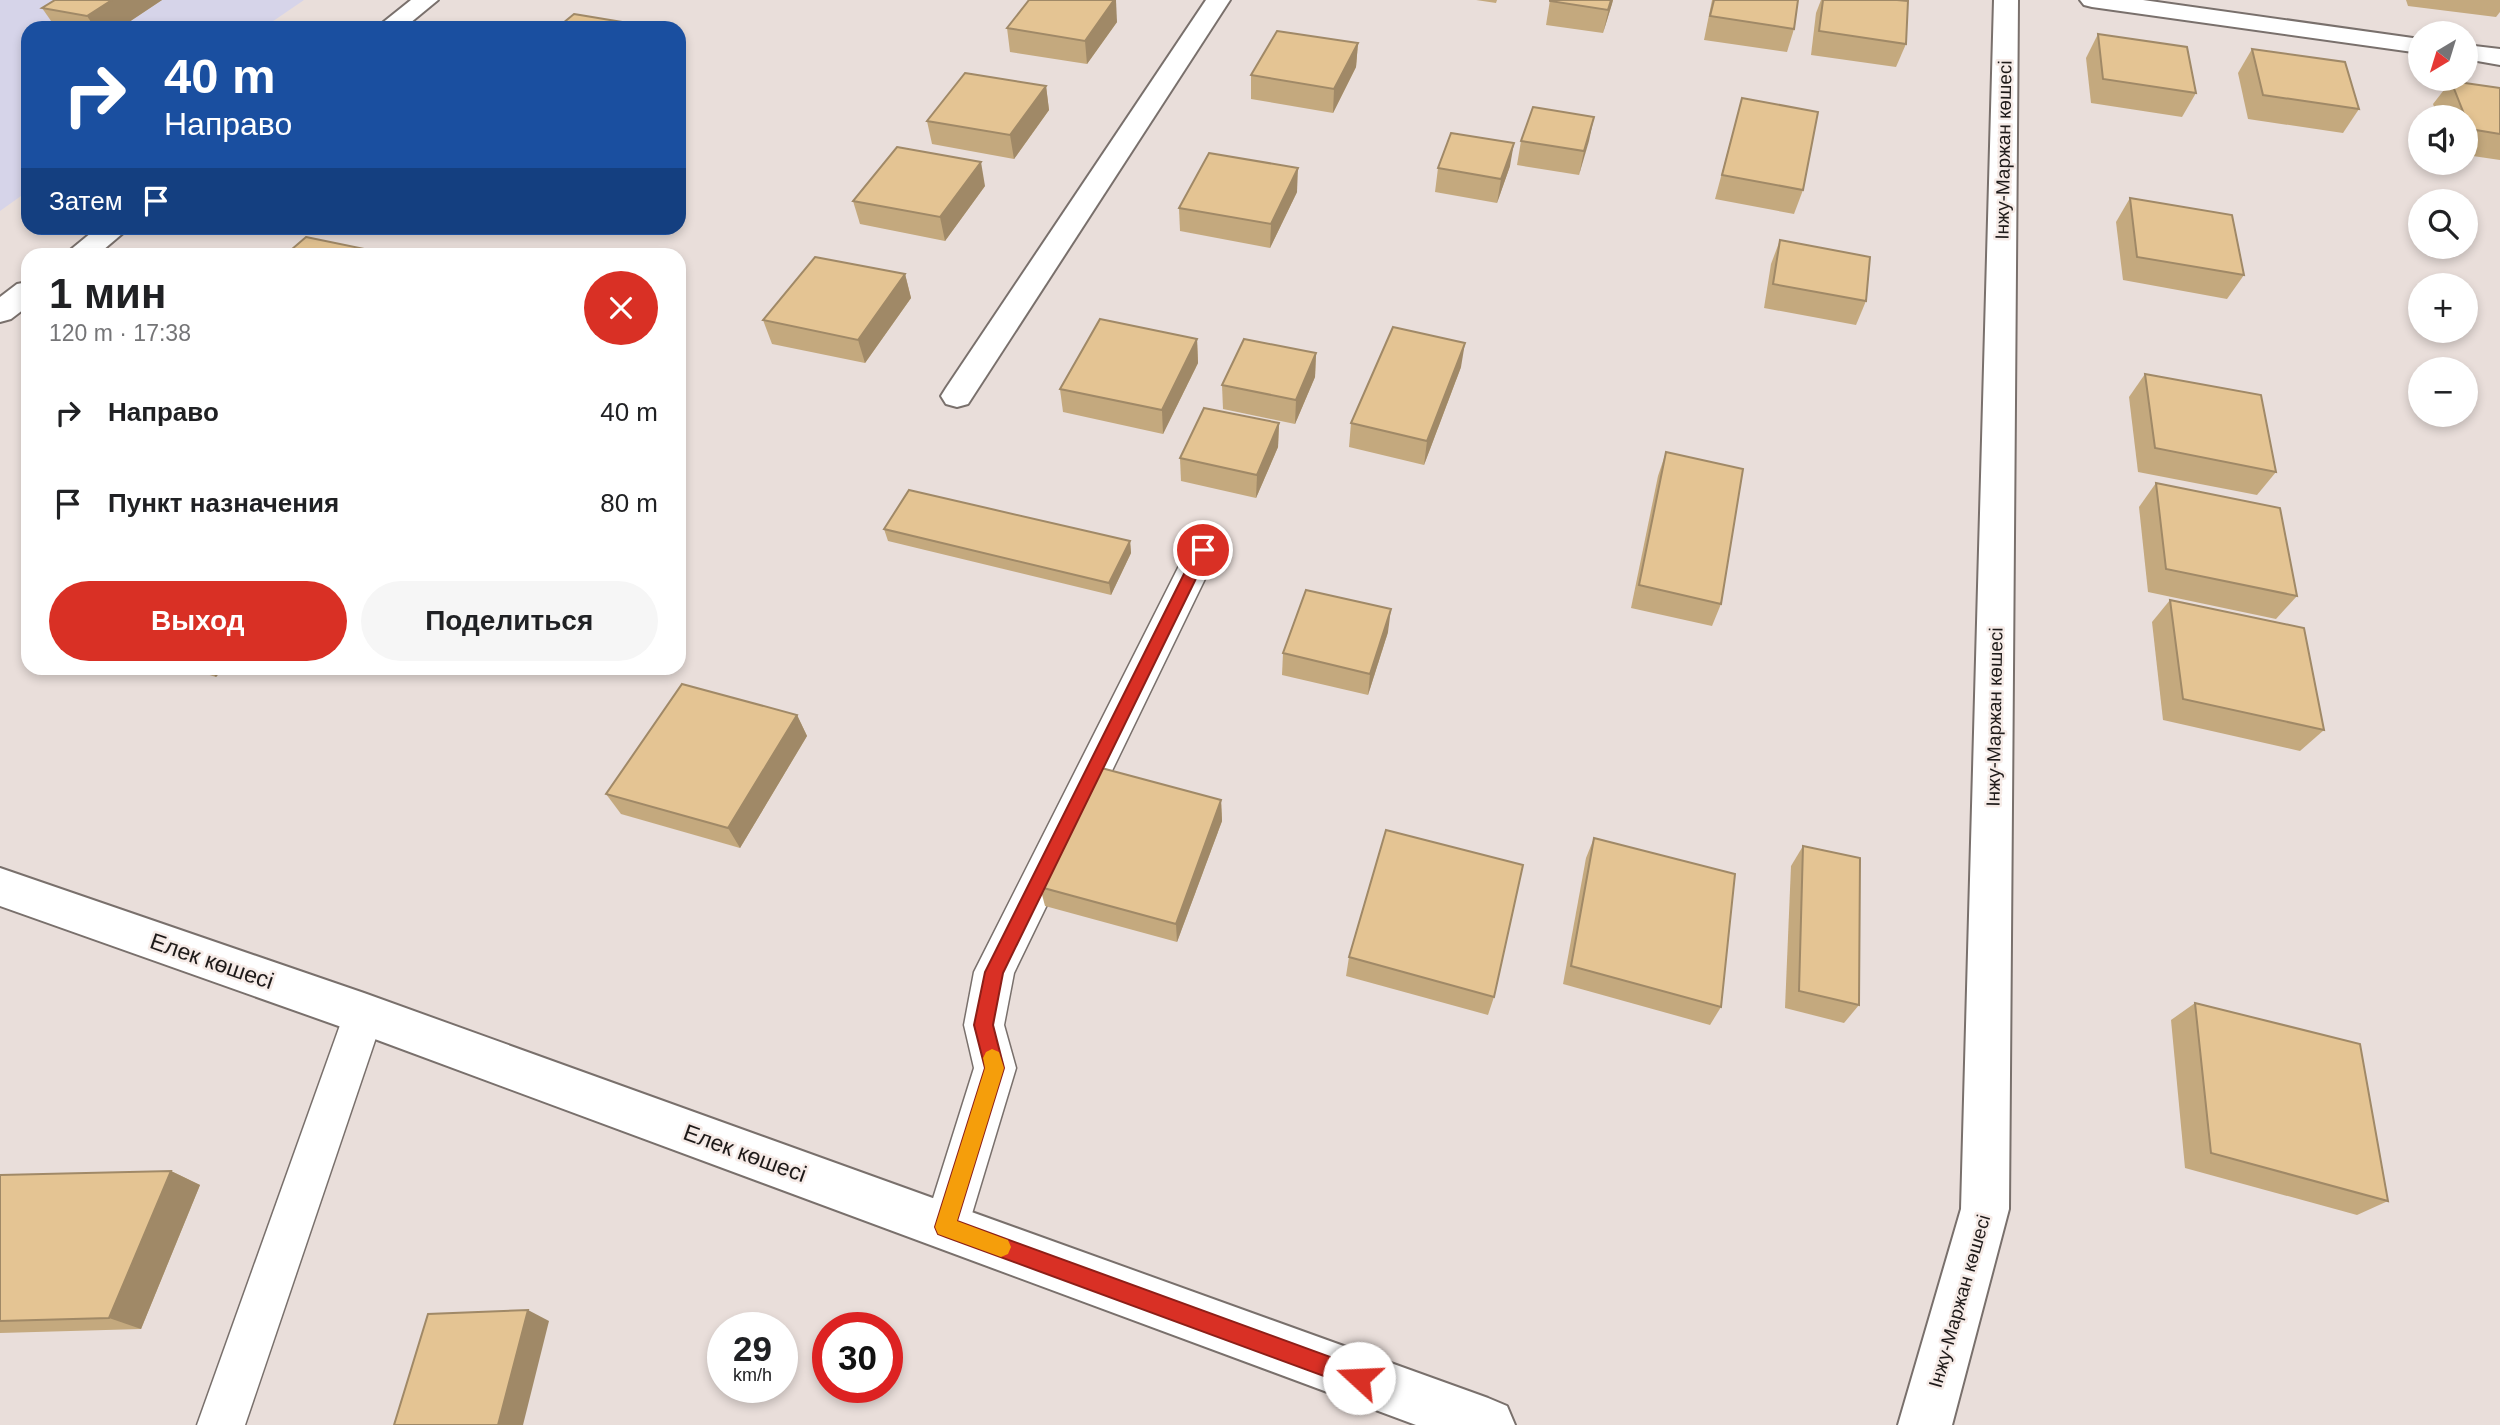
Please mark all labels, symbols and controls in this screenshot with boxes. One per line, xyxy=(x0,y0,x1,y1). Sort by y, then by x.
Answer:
north arrow xyxy=(2408,21,2478,91)
map controls xyxy=(2408,21,2478,427)
icon: right xyxy=(49,49,140,140)
text: 40 m xyxy=(164,49,276,103)
street label: Інжу-Маржан көшесі xyxy=(1991,60,2016,240)
button: sound xyxy=(2408,105,2478,175)
text: Направо xyxy=(164,106,292,142)
icon: arrive xyxy=(137,182,175,220)
text: Затем xyxy=(49,186,123,216)
button: search xyxy=(2408,189,2478,259)
text: 1 мин xyxy=(49,270,166,317)
button: close xyxy=(584,271,658,345)
button: + xyxy=(2408,273,2478,343)
text: 120 m · 17:38 xyxy=(49,320,191,346)
button: − xyxy=(2408,357,2478,427)
icon: right xyxy=(49,394,87,432)
text: Направо xyxy=(108,397,219,427)
text: 40 m xyxy=(600,397,658,427)
icon: arrive xyxy=(49,485,87,523)
text: Пункт назначения xyxy=(108,488,339,518)
text: 80 m xyxy=(600,488,658,518)
pin xyxy=(1173,520,1233,580)
icon: arrive xyxy=(1184,531,1222,569)
button: Выход xyxy=(49,581,347,661)
button: Поделиться xyxy=(361,581,658,661)
street label: Інжу-Маржан көшесі xyxy=(1982,627,2007,807)
street label: Елек көшесі xyxy=(147,928,277,994)
street label: Елек көшесі xyxy=(680,1119,810,1187)
street label: Інжу-Маржан көшесі xyxy=(1925,1212,1994,1390)
speed limit sign: 30 xyxy=(812,1312,903,1403)
text: 29 xyxy=(733,1329,772,1368)
position arrow xyxy=(1322,1341,1396,1415)
text: km/h xyxy=(733,1365,772,1385)

